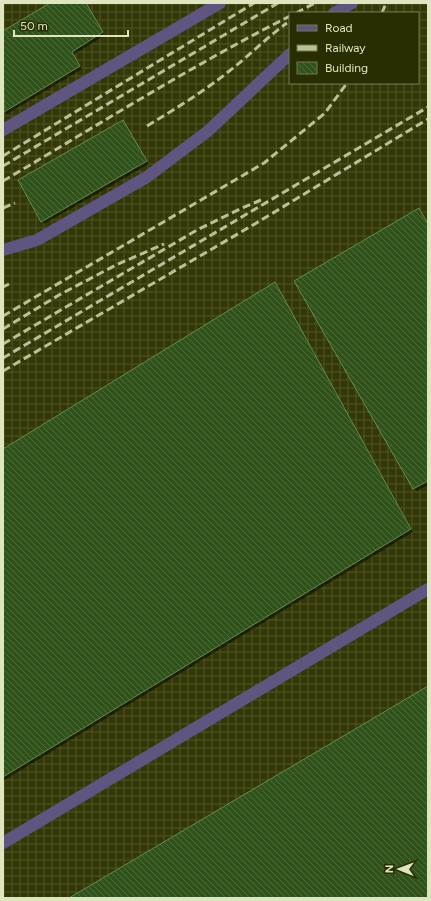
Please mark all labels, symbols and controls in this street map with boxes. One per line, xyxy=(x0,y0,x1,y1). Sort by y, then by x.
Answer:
scale bar xyxy=(14,12,128,38)
legend xyxy=(289,12,419,84)
text: 50 m xyxy=(20,19,48,33)
text: Road xyxy=(325,21,353,35)
text: Railway xyxy=(325,41,366,55)
text: Building xyxy=(325,61,368,75)
north arrow xyxy=(379,849,419,889)
text: N xyxy=(383,864,396,873)

